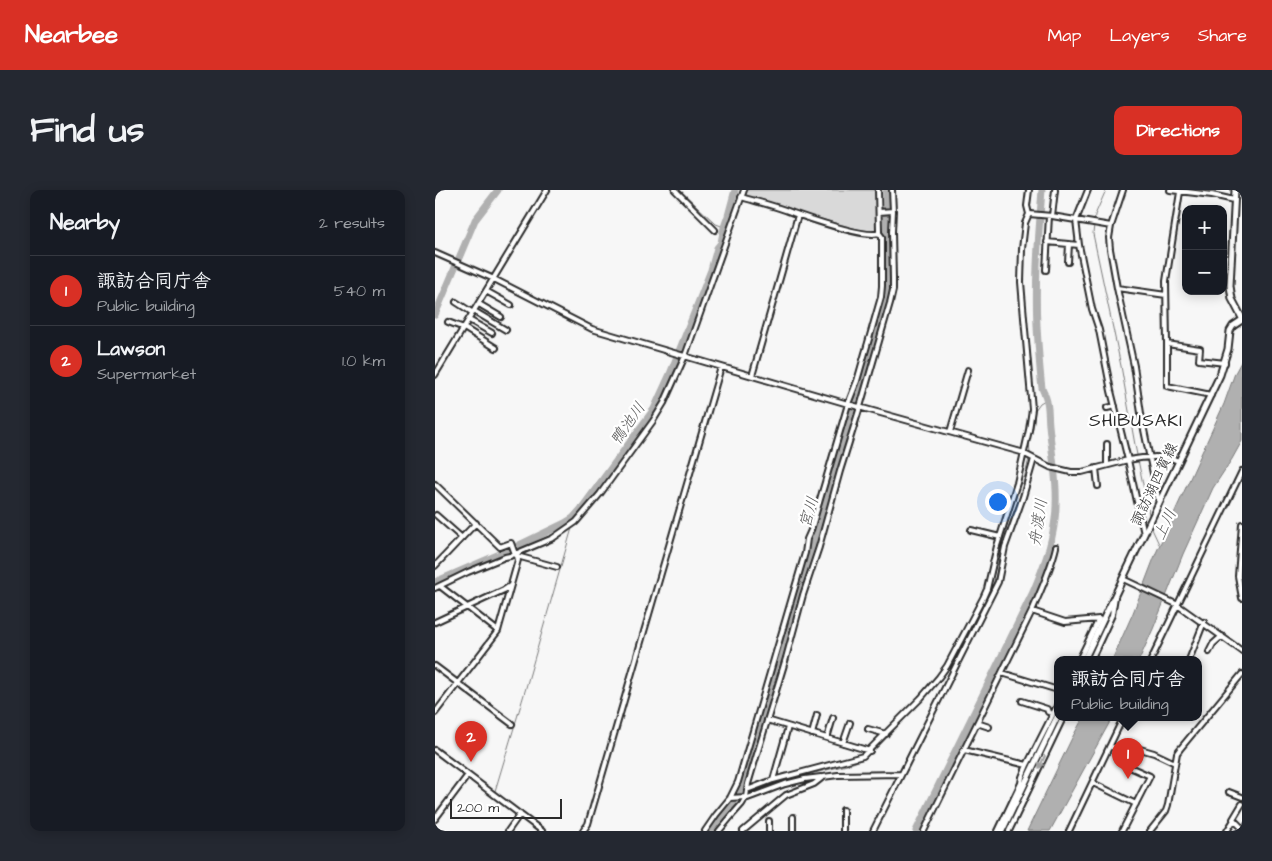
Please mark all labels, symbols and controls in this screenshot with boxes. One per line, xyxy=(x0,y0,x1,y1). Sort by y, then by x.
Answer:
text: Nearbee xyxy=(25,18,118,52)
text: Map xyxy=(1047,23,1081,48)
text: Layers xyxy=(1109,23,1170,48)
text: Share xyxy=(1198,23,1247,48)
text: Find us xyxy=(30,106,144,155)
button: Directions xyxy=(1114,106,1242,155)
map controls xyxy=(1182,205,1227,295)
button: + xyxy=(1182,205,1227,250)
text: Nearby xyxy=(50,208,120,237)
text: 2 results xyxy=(319,212,385,234)
button: − xyxy=(1182,250,1227,295)
text: 諏訪合同庁舎 xyxy=(97,268,211,295)
text: 1 xyxy=(65,280,67,302)
text: 540 m xyxy=(334,280,385,302)
text: Public building xyxy=(97,295,195,317)
text: Lawson xyxy=(97,336,165,363)
text: 2 xyxy=(61,350,71,372)
text: 1.0 km xyxy=(342,350,385,372)
text: Supermarket xyxy=(97,363,196,385)
water label: 鴨池川 xyxy=(605,398,651,450)
district label: SHIBUSAKI xyxy=(1089,408,1183,433)
street label: 諏訪湖四賀線 xyxy=(1126,439,1183,529)
your location xyxy=(985,489,1011,515)
water label: 宮川 xyxy=(794,494,824,531)
water label: 舟渡川 xyxy=(1023,497,1053,548)
water label: 上川 xyxy=(1148,505,1182,544)
popup xyxy=(1054,656,1202,721)
text: 諏訪合同庁舎 xyxy=(1071,666,1185,693)
text: Public building xyxy=(1071,693,1169,715)
pin: 2 xyxy=(455,721,487,762)
pin: 1 xyxy=(1112,738,1144,779)
one-way arrow xyxy=(1038,755,1046,769)
scale bar xyxy=(450,796,563,819)
text: 200 m xyxy=(457,798,499,818)

